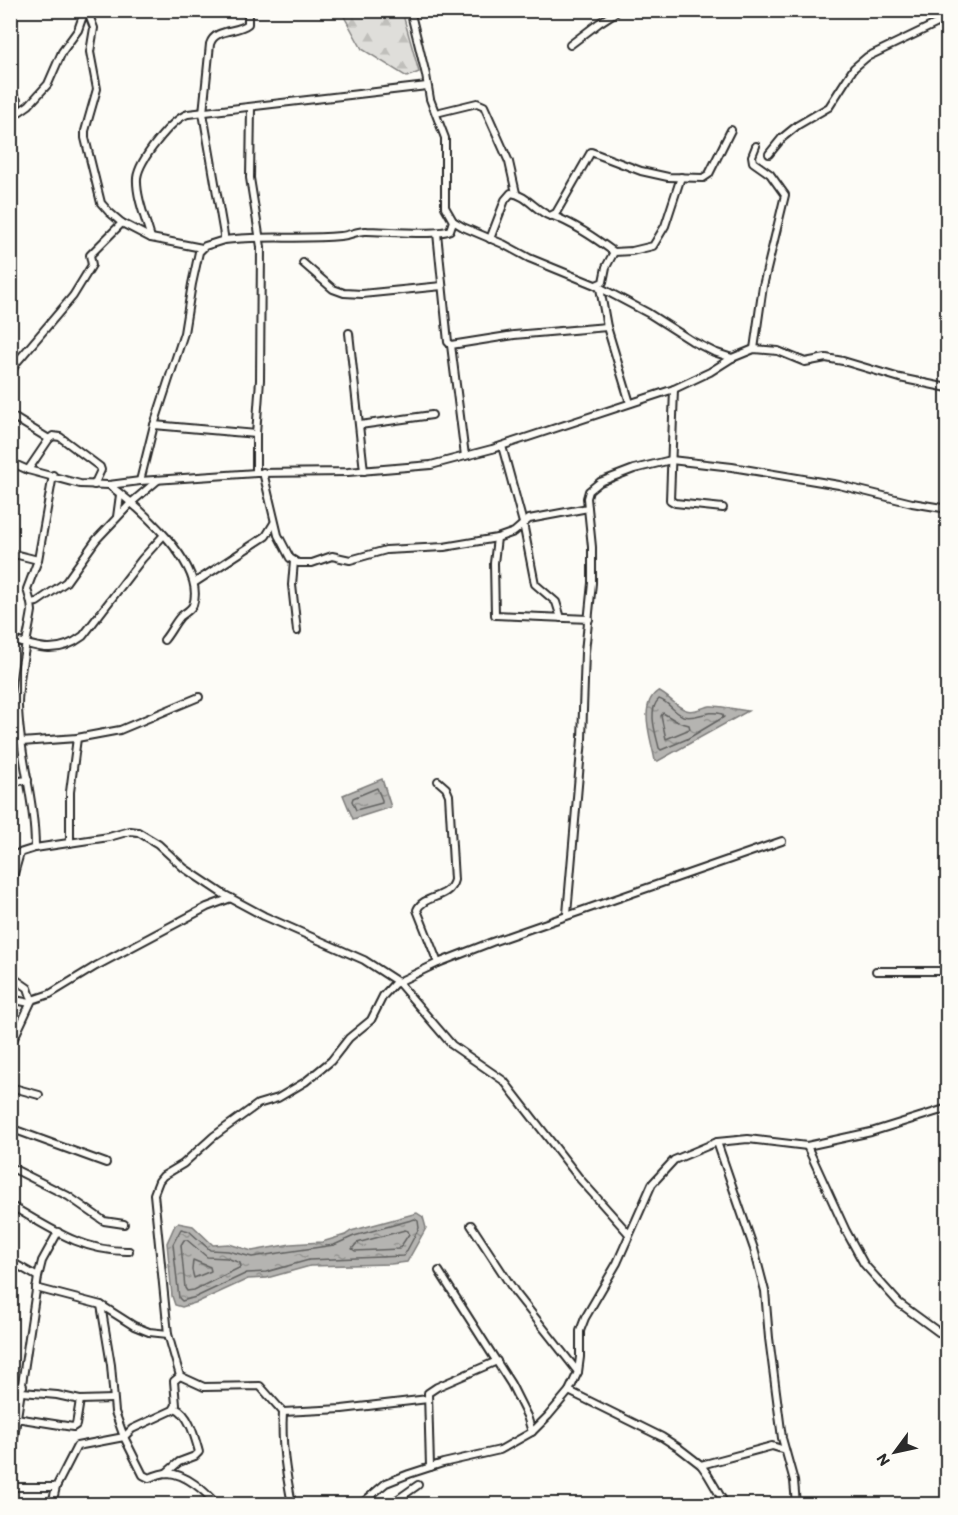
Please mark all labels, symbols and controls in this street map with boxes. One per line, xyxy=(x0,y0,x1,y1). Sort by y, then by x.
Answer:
north arrow xyxy=(865,1422,925,1482)
text: N xyxy=(872,1450,894,1470)

